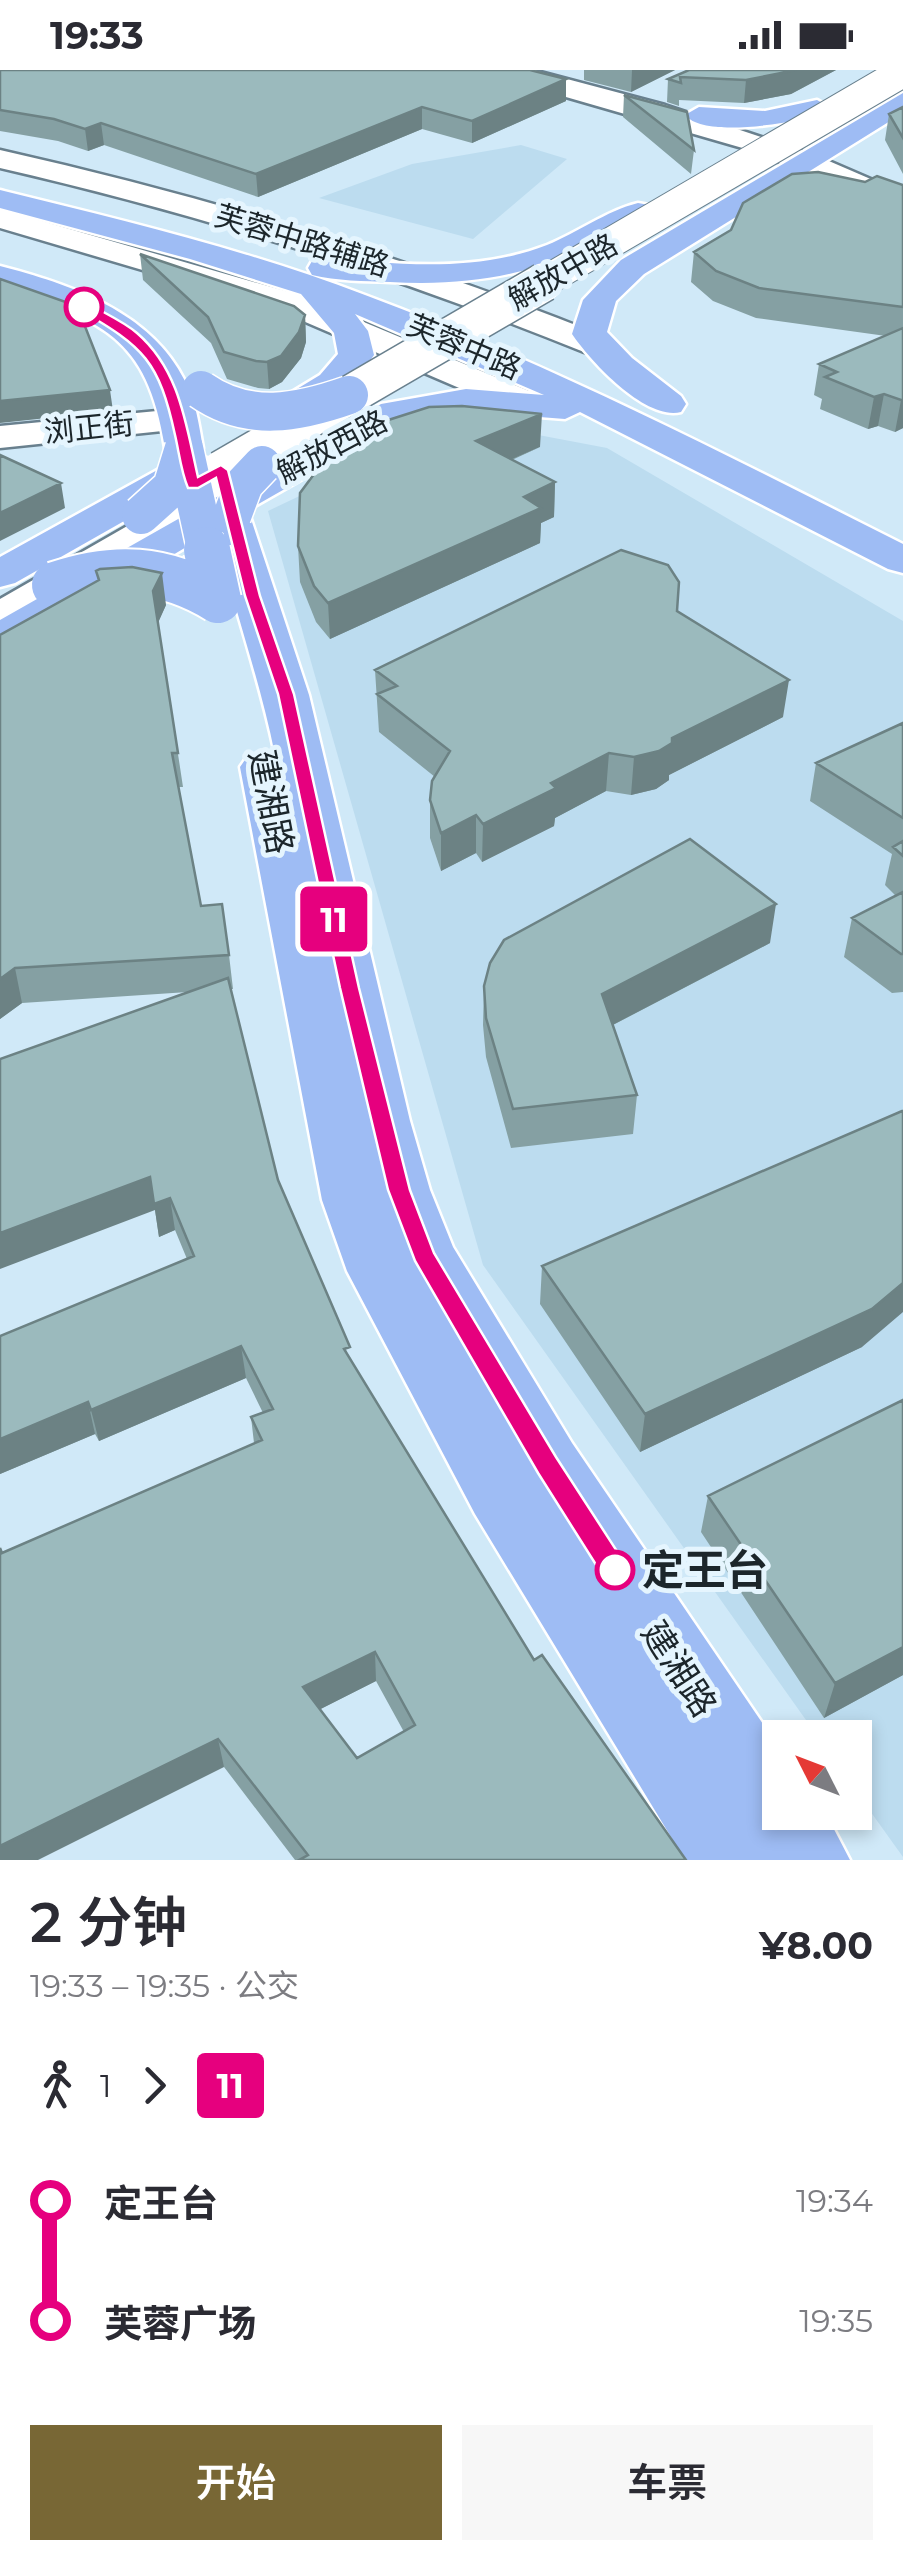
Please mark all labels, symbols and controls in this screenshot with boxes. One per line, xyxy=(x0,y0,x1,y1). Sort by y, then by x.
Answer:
text: 19:33 xyxy=(50,12,144,59)
street label: 芙蓉中路辅路 xyxy=(211,197,394,285)
street label: 解放中路 xyxy=(502,226,624,318)
unlabelled marker xyxy=(65,288,103,326)
street label: 芙蓉中路 xyxy=(402,306,527,387)
street label: 解放西路 xyxy=(270,402,393,491)
street label: 浏正街 xyxy=(42,404,136,451)
street label: 建湘路 xyxy=(240,746,303,858)
line badge: 11 xyxy=(289,886,379,952)
text: 11 xyxy=(320,898,348,941)
place label: 定王台 xyxy=(642,1544,768,1596)
marker: 定王台 xyxy=(596,1551,634,1589)
street label: 建湘路 xyxy=(633,1613,726,1724)
north arrow xyxy=(762,1720,872,1830)
map controls xyxy=(762,1720,872,1830)
text: 2 分钟 xyxy=(30,1889,187,1956)
text: ¥8.00 xyxy=(759,1922,873,1969)
text: 19:33 – 19:35 · 公交 xyxy=(30,1966,299,2005)
icon: walk xyxy=(30,2058,85,2113)
icon: forward xyxy=(127,2058,182,2113)
text: 11 xyxy=(217,2064,244,2107)
text: 1 xyxy=(100,2066,112,2105)
text: 定王台 xyxy=(104,2180,218,2227)
text: 19:34 xyxy=(796,2181,873,2220)
text: 芙蓉广场 xyxy=(104,2300,256,2347)
text: 19:35 xyxy=(799,2301,873,2340)
button: 开始 xyxy=(30,2425,442,2540)
button: 车票 xyxy=(462,2425,873,2540)

